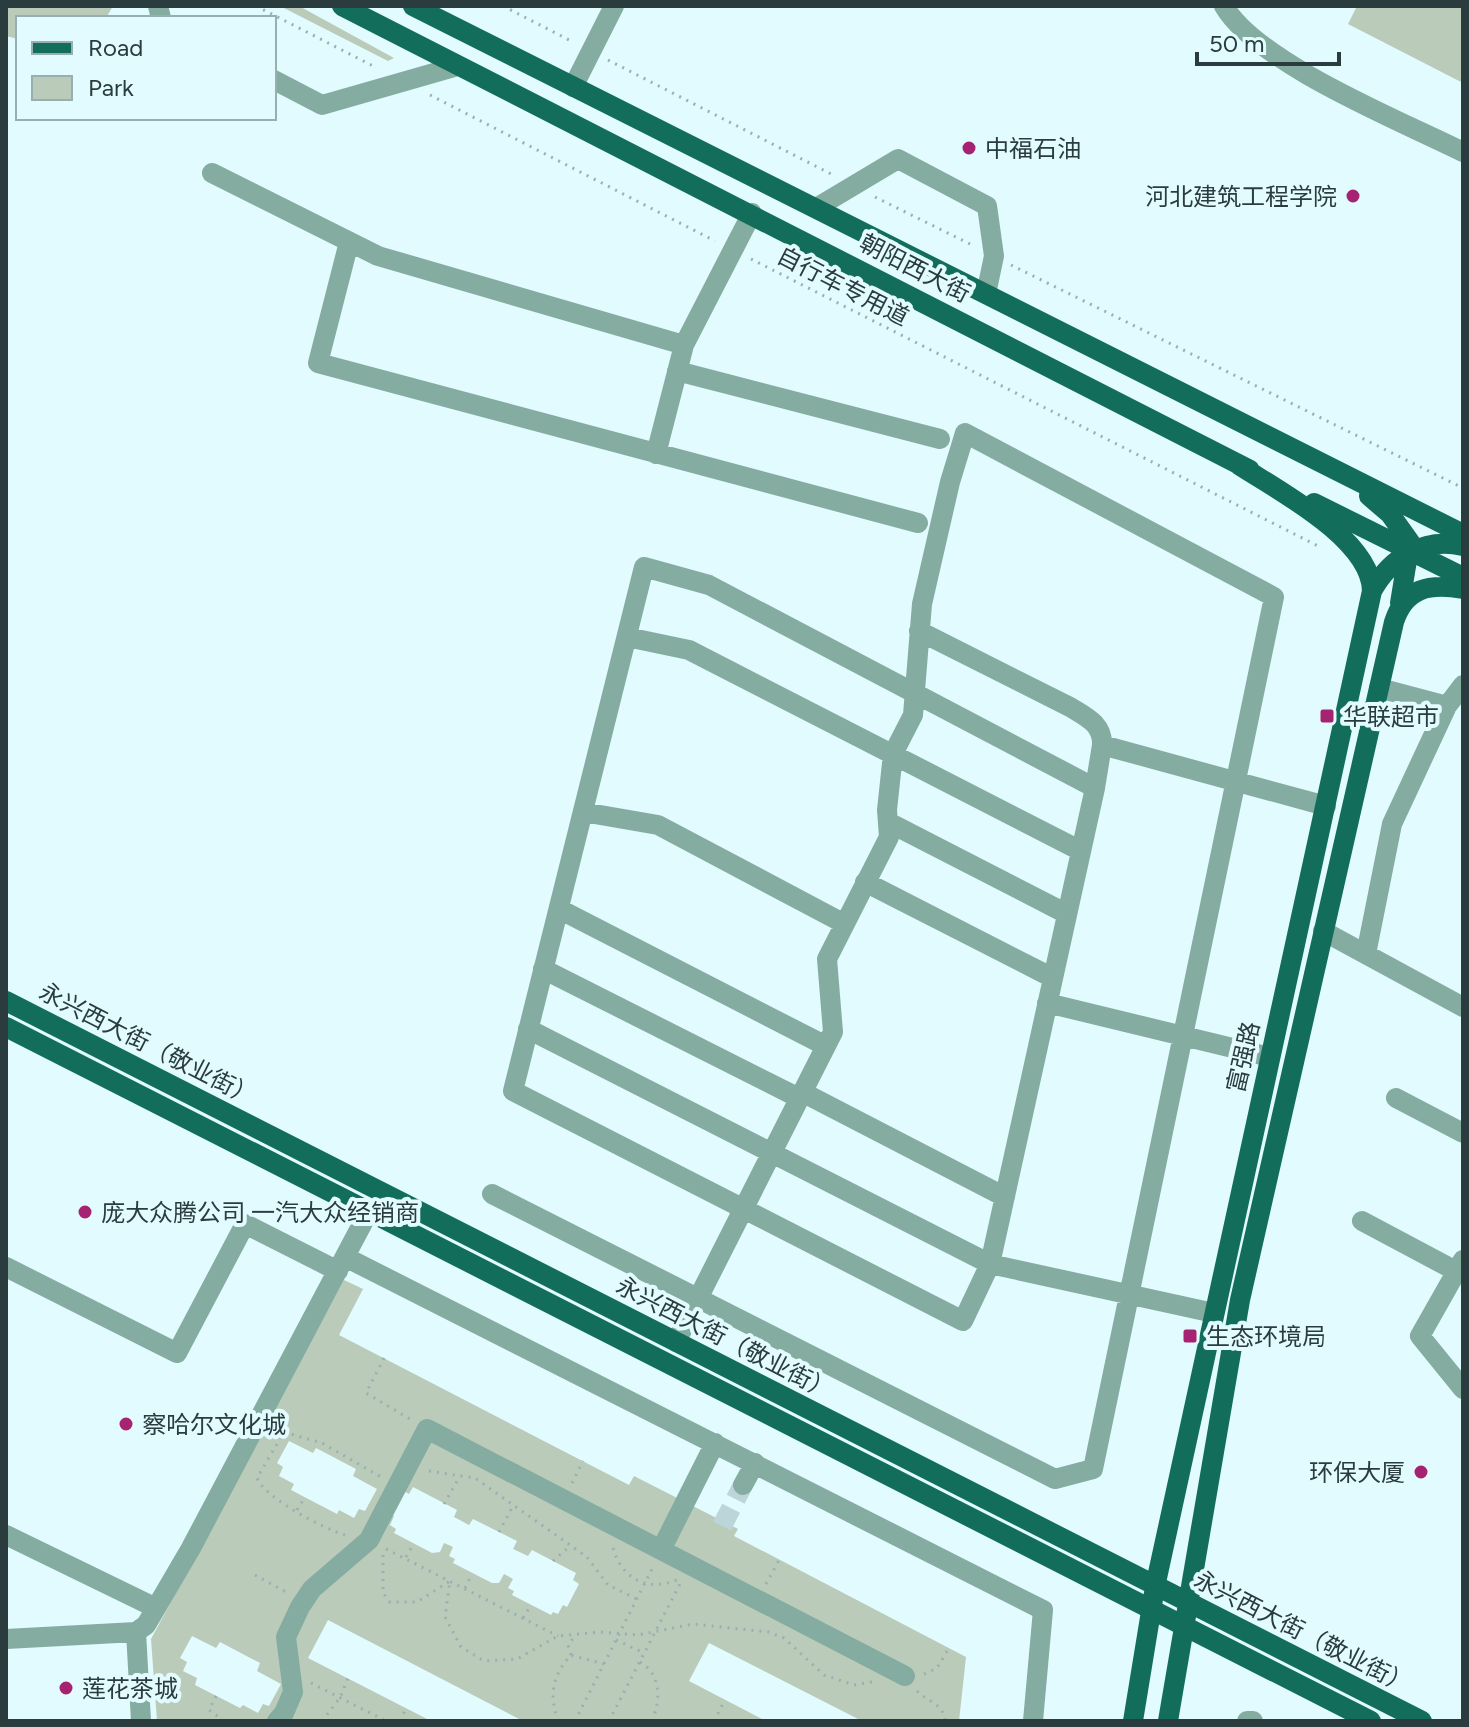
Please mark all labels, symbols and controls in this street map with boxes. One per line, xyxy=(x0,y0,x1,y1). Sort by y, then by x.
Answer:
legend xyxy=(16,16,276,120)
scale bar xyxy=(1197,16,1339,66)
text: 50 m xyxy=(1209,29,1265,58)
text: Road xyxy=(88,33,143,62)
text: Park xyxy=(88,73,134,102)
place label: 中福石油 xyxy=(985,134,1081,163)
marker: 中福石油 xyxy=(960,139,978,157)
place label: 河北建筑工程学院 xyxy=(1145,182,1337,211)
marker: 河北建筑工程学院 xyxy=(1344,187,1362,205)
street label: 朝阳西大街 xyxy=(855,228,975,308)
street label: 自行车专用道 xyxy=(772,240,914,332)
place label: 华联超市 xyxy=(1343,702,1439,731)
marker: 华联超市 xyxy=(1318,707,1336,725)
street label: 永兴西大街（敬业街） xyxy=(34,977,262,1111)
street label: 富强路 xyxy=(1221,1019,1265,1095)
place label: 庞大众腾公司 一汽大众经销商 xyxy=(101,1198,419,1227)
marker: 庞大众腾公司 一汽大众经销商 xyxy=(76,1203,94,1221)
street label: 永兴西大街（敬业街） xyxy=(611,1271,839,1405)
place label: 生态环境局 xyxy=(1206,1322,1326,1351)
marker: 生态环境局 xyxy=(1181,1327,1199,1345)
place label: 察哈尔文化城 xyxy=(142,1410,286,1439)
marker: 察哈尔文化城 xyxy=(117,1415,135,1433)
place label: 环保大厦 xyxy=(1309,1458,1405,1487)
marker: 环保大厦 xyxy=(1412,1463,1430,1481)
street label: 永兴西大街（敬业街） xyxy=(1189,1565,1417,1699)
place label: 莲花茶城 xyxy=(82,1674,178,1703)
marker: 莲花茶城 xyxy=(57,1679,75,1697)

